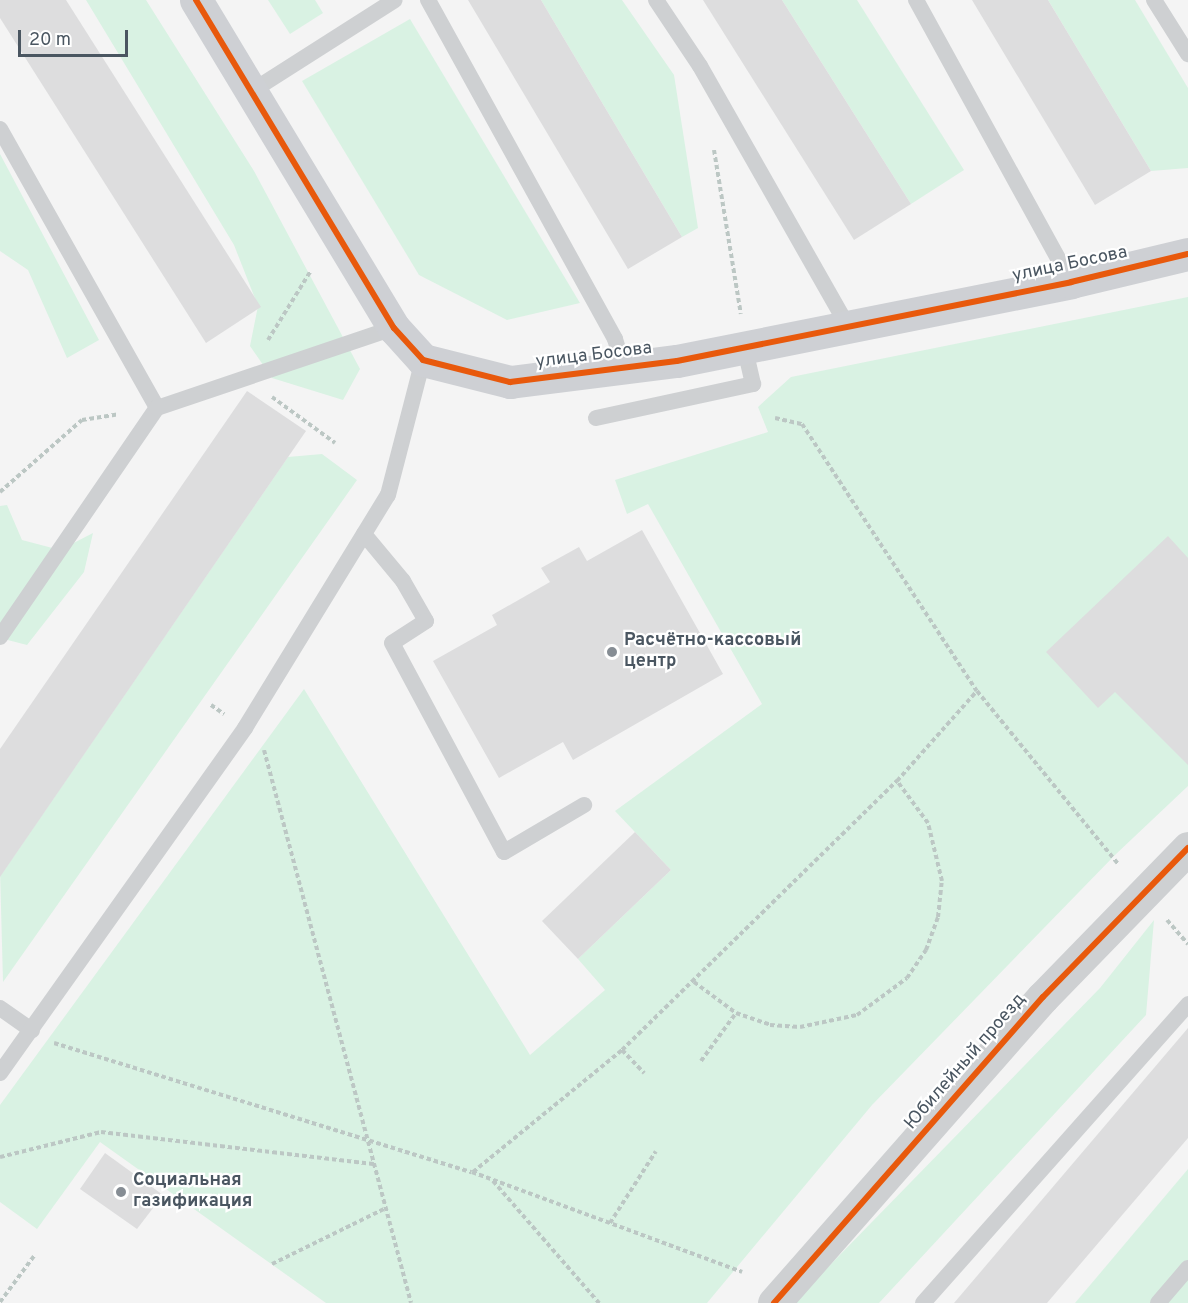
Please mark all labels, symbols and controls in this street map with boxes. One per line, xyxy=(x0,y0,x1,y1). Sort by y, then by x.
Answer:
scale bar xyxy=(21,18,130,56)
text: 20 m xyxy=(29,29,71,52)
street label: улица Босова xyxy=(1011,242,1129,288)
street label: улица Босова xyxy=(535,338,653,374)
place label: Расчётно-кассовый центр xyxy=(624,631,801,674)
marker: Расчётно-кассовый центр xyxy=(605,645,619,659)
street label: Юбилейный проезд xyxy=(901,989,1031,1135)
place label: Социальная газификация xyxy=(133,1171,252,1214)
marker: Социальная газификация xyxy=(114,1185,128,1199)

